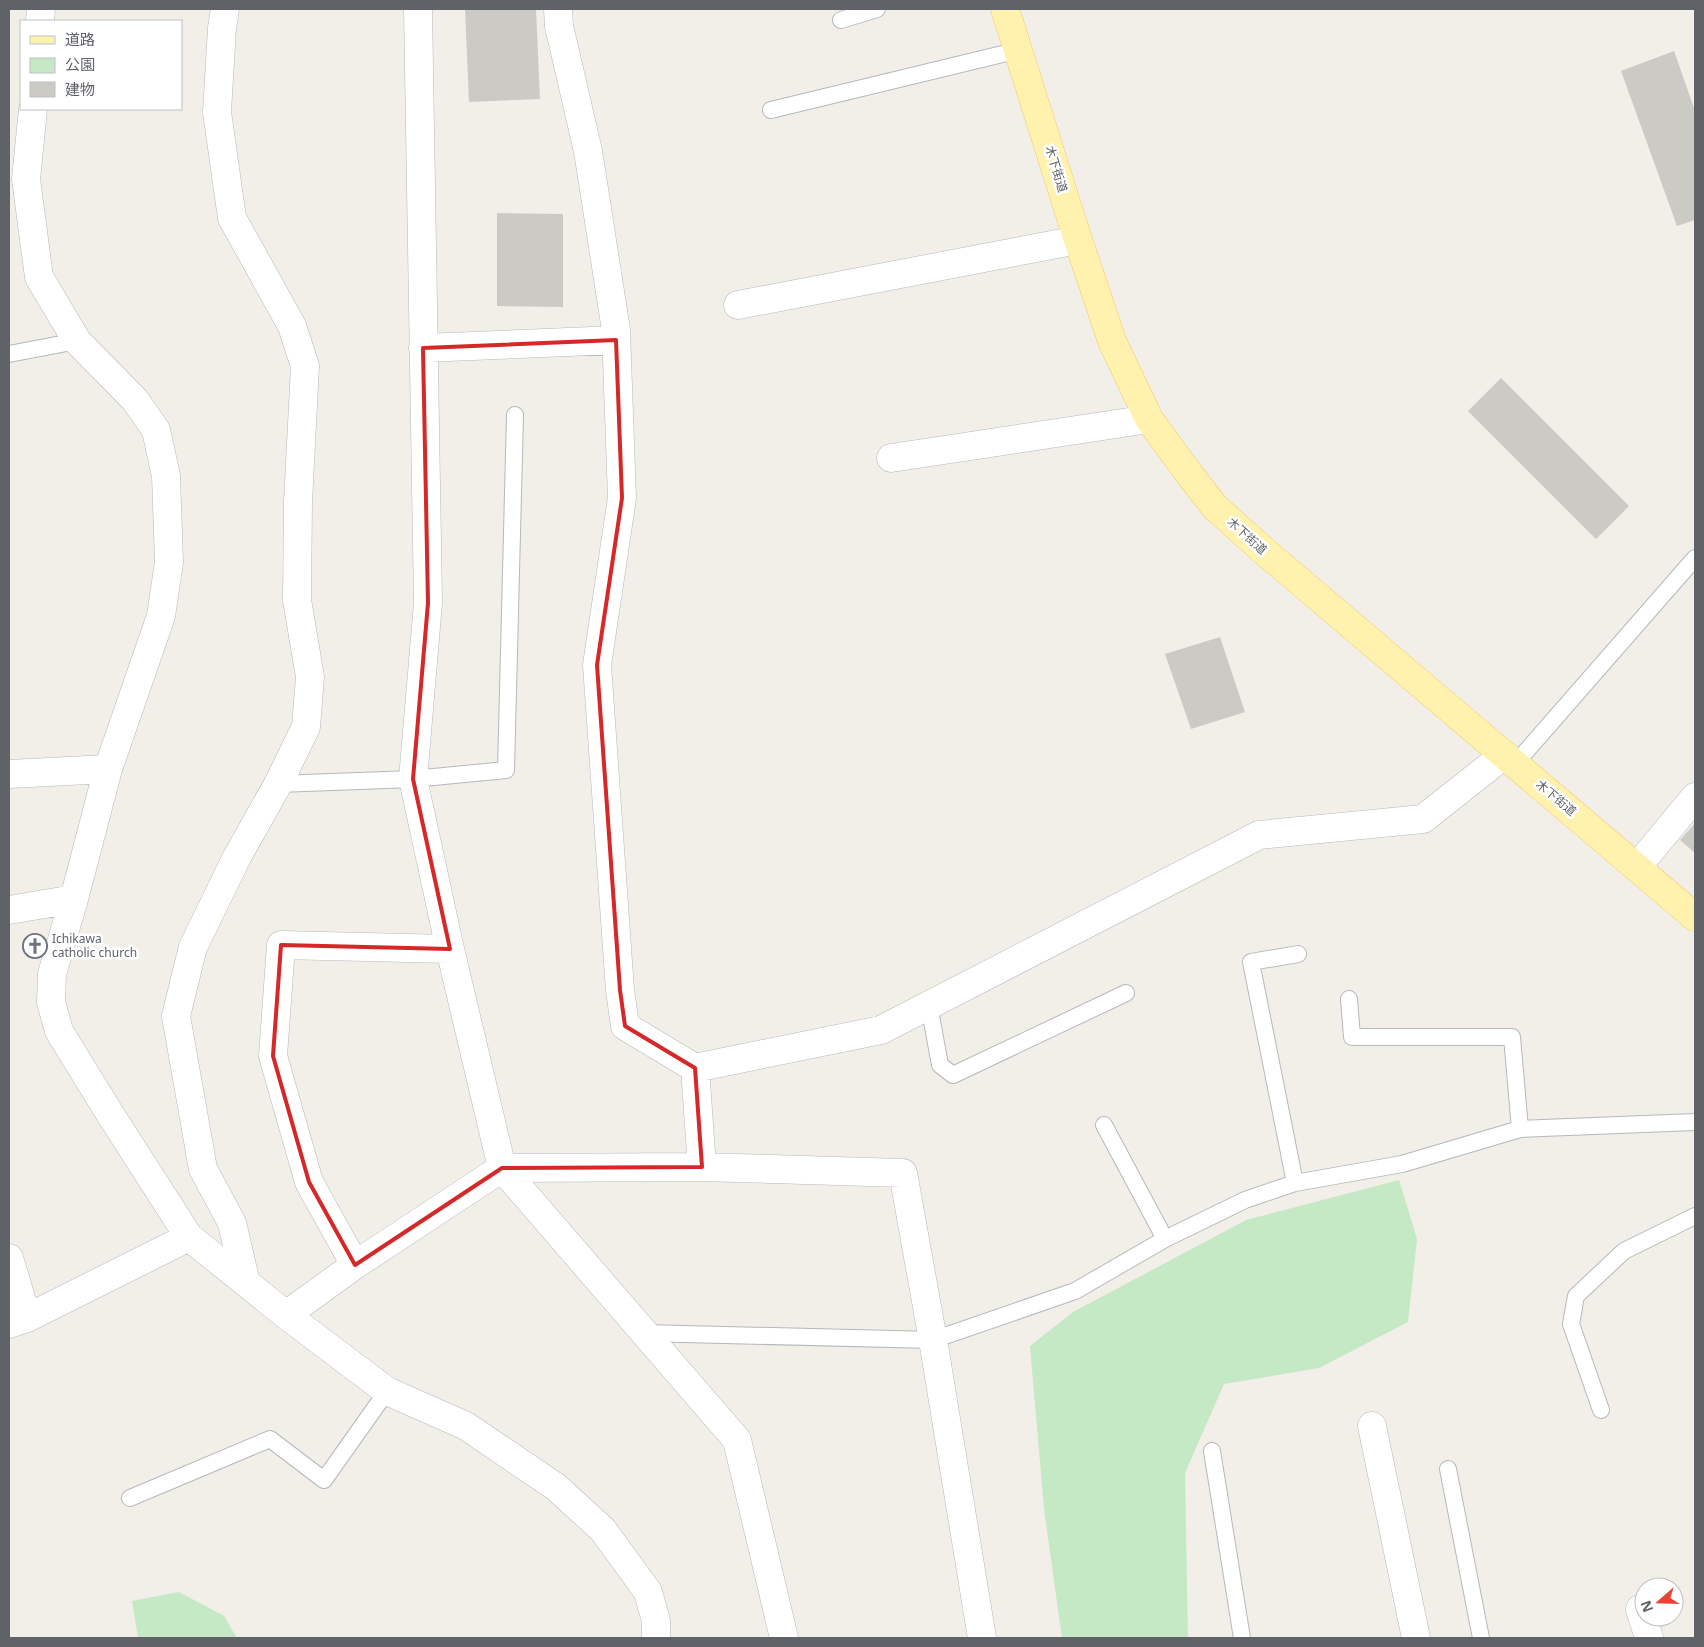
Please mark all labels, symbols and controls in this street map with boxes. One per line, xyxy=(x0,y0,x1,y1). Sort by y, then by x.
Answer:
legend xyxy=(20,20,182,110)
text: 道路 xyxy=(65,29,95,49)
text: 公園 xyxy=(65,54,95,74)
text: 建物 xyxy=(65,79,95,99)
street label: 木下街道 xyxy=(1041,143,1072,194)
street label: 木下街道 xyxy=(1224,513,1271,558)
street label: 木下街道 xyxy=(1532,776,1580,820)
place label: Ichikawa catholic church xyxy=(52,930,137,961)
church icon: Ichikawa catholic church xyxy=(22,933,48,959)
north arrow xyxy=(1634,1577,1684,1627)
text: N xyxy=(1635,1598,1657,1615)

